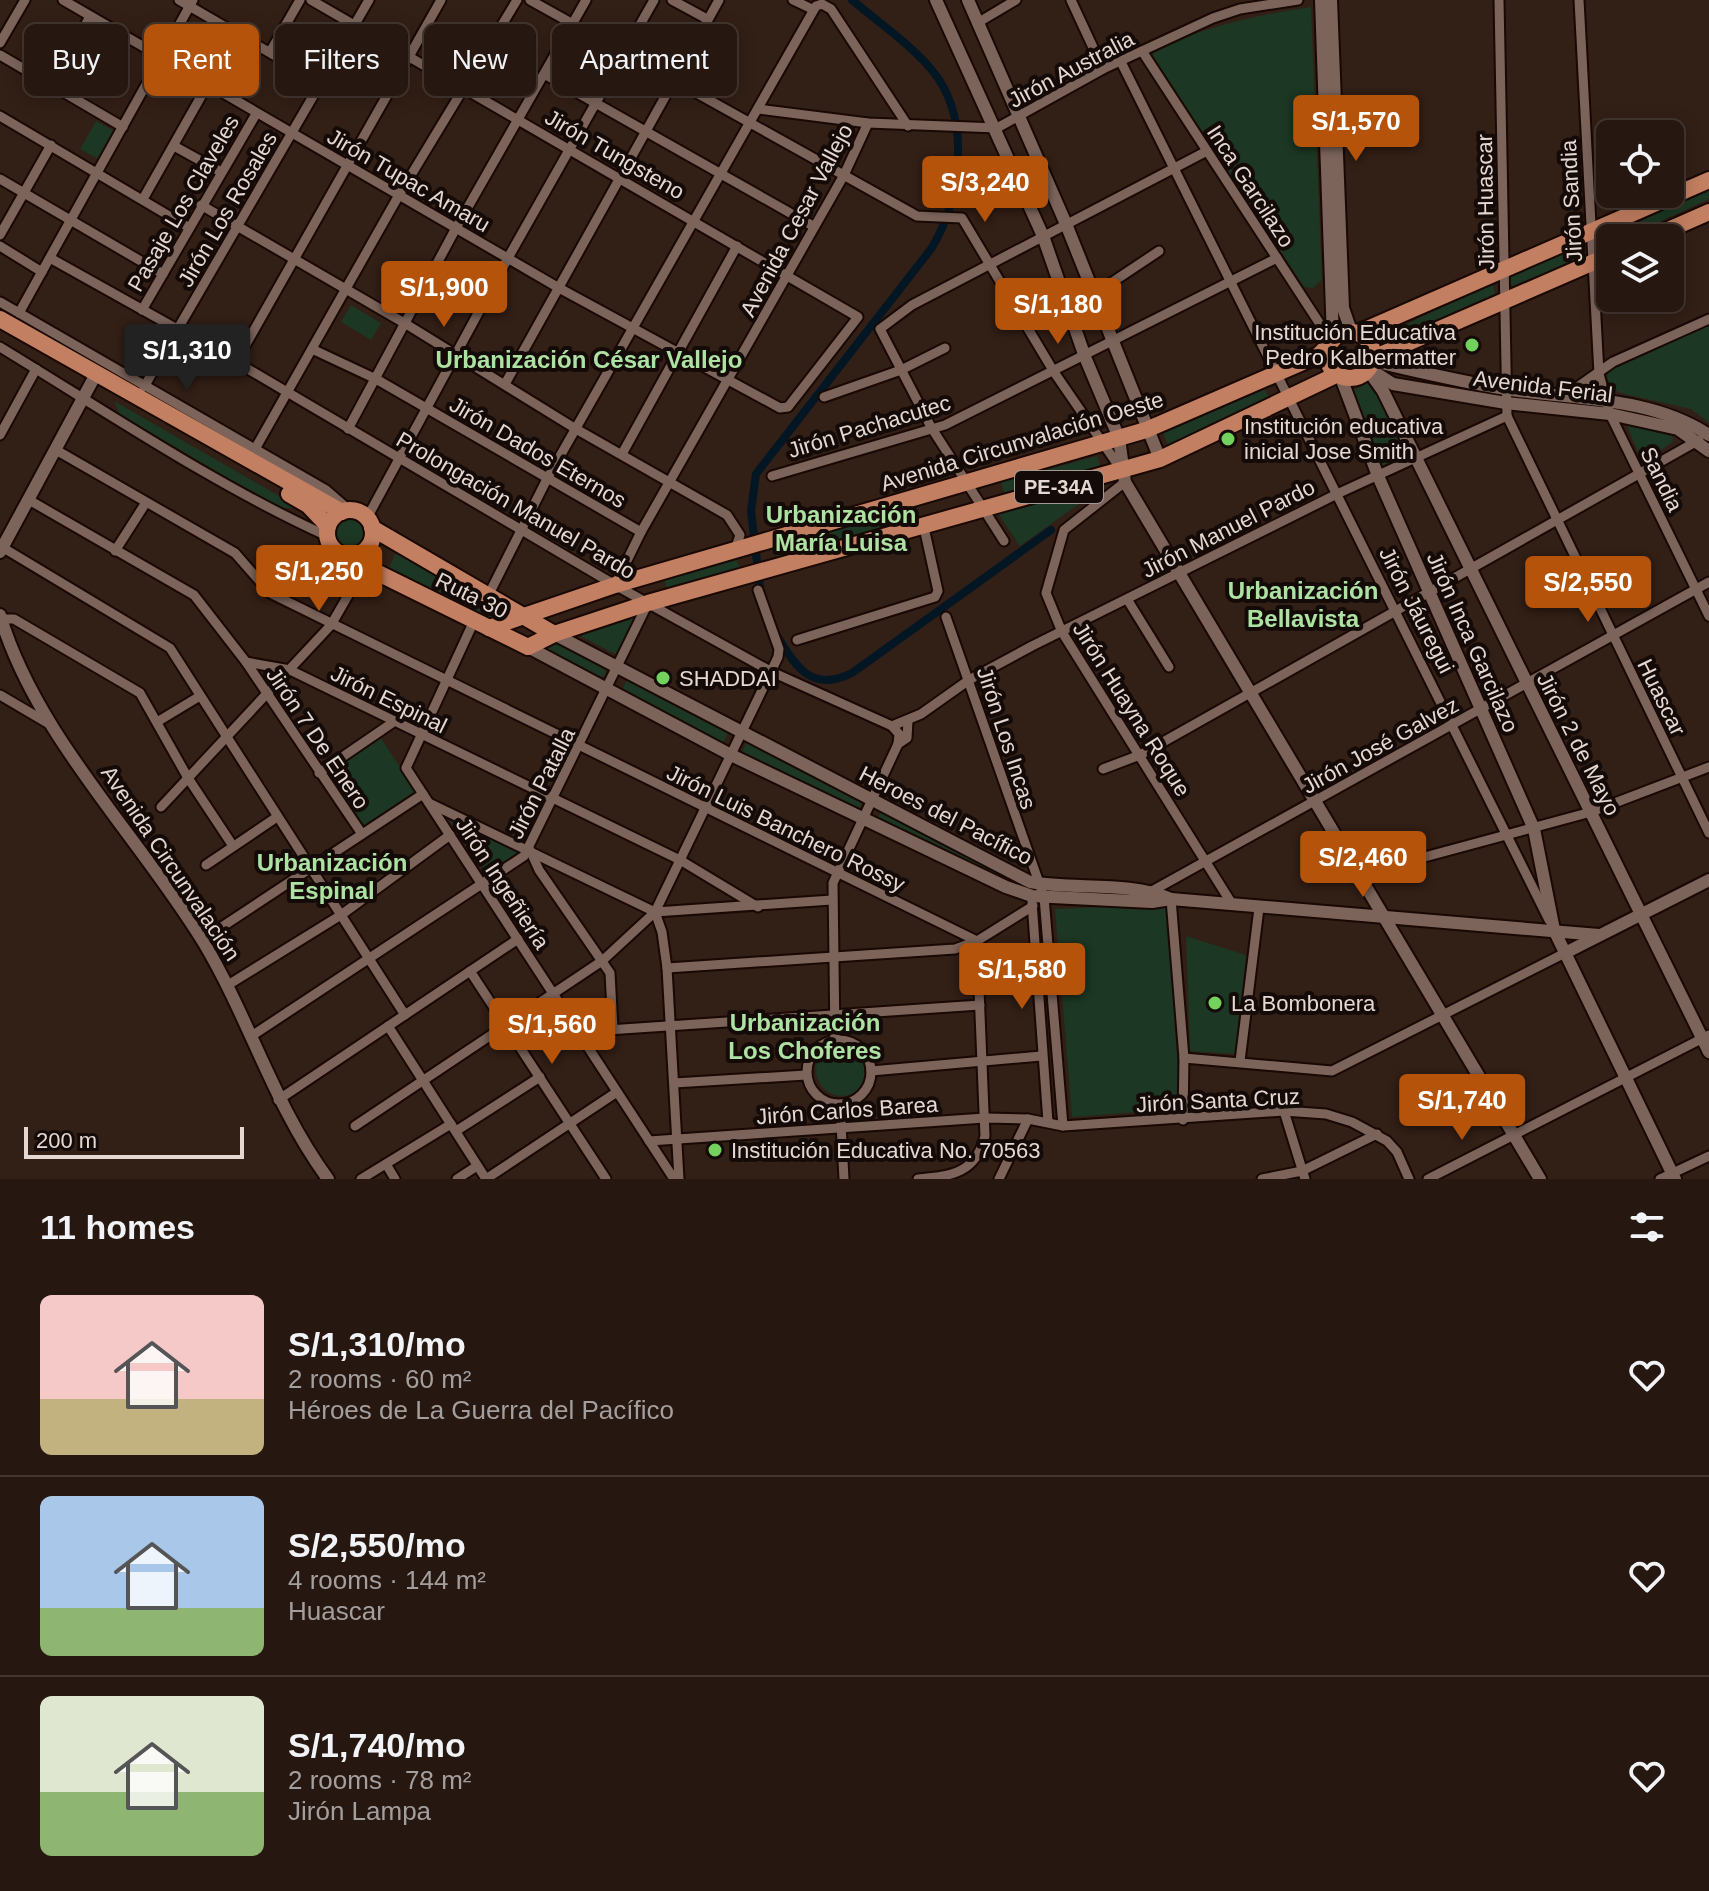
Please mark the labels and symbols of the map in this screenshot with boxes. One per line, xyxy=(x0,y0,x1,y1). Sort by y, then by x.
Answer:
street label: Jirón Australia xyxy=(1004,26,1139,113)
pin: S/1,570 xyxy=(1282,95,1430,163)
street label: Jirón Tungsteno xyxy=(541,104,689,204)
street label: Pasaje Los Claveles xyxy=(123,111,244,296)
street label: Avenida Cesar Vallejo xyxy=(735,120,858,321)
street label: Inca Garcilazo xyxy=(1202,120,1299,252)
street label: Jirón Tupac Amaru xyxy=(323,124,494,237)
street label: Jirón Los Rosales xyxy=(173,127,282,291)
street label: Jirón Huascar xyxy=(1472,134,1499,270)
street label: Jirón Sandia xyxy=(1556,138,1587,263)
pin: S/3,240 xyxy=(911,156,1059,224)
pin: S/1,900 xyxy=(370,261,518,329)
pin: S/1,180 xyxy=(984,278,1132,346)
place label: Institución Educativa Pedro Kalbermatter xyxy=(1254,320,1457,370)
pin: S/1,310 xyxy=(113,324,261,392)
marker: Institución Educativa Pedro Kalbermatter xyxy=(1463,336,1481,354)
district label: Urbanización César Vallejo xyxy=(436,346,742,373)
street label: Avenida Ferial xyxy=(1472,366,1614,407)
street label: Avenida Circunvalación Oeste xyxy=(878,386,1167,496)
street label: Jirón Pachacutec xyxy=(785,390,953,463)
street label: Jirón Dados Eternos xyxy=(445,392,630,513)
place label: Institución educativa inicial Jose Smith xyxy=(1244,414,1444,464)
street label: Prolongación Manuel Pardo xyxy=(392,427,640,584)
marker: Institución educativa inicial Jose Smith xyxy=(1219,430,1237,448)
street label: Sandia xyxy=(1635,443,1688,516)
road number: PE-34A xyxy=(1015,471,1103,503)
street label: Jirón Manuel Pardo xyxy=(1138,474,1319,583)
district label: Urbanización María Luisa xyxy=(766,501,916,556)
street label: Jirón Jáuregui xyxy=(1374,543,1459,677)
pin: S/1,250 xyxy=(245,545,393,613)
street label: Jirón Inca Garcilazo xyxy=(1422,548,1524,736)
pin: S/2,550 xyxy=(1514,556,1662,624)
street label: Ruta 30 xyxy=(432,567,512,624)
district label: Urbanización Bellavista xyxy=(1228,577,1378,632)
street label: Jirón Huayna Roque xyxy=(1068,618,1195,801)
street label: Huascar xyxy=(1632,655,1691,740)
street label: Jirón Espinal xyxy=(327,661,451,738)
street label: Jirón 7 De Enero xyxy=(261,663,374,814)
street label: Jirón Los Incas xyxy=(972,664,1041,812)
place label: SHADDAI xyxy=(679,666,777,691)
marker: SHADDAI xyxy=(654,669,672,687)
street label: Jirón 2 de Mayo xyxy=(1532,669,1625,820)
street label: Jirón José Galvez xyxy=(1298,692,1463,799)
street label: Jirón Patalla xyxy=(503,723,580,843)
street label: Jirón Luis Banchero Rossy xyxy=(663,760,909,897)
street label: Avenida Circunvalación xyxy=(96,761,245,965)
street label: Heroes del Pacífico xyxy=(855,761,1036,870)
street label: Jirón Ingeñiería xyxy=(451,813,555,954)
pin: S/2,460 xyxy=(1289,831,1437,899)
district label: Urbanización Espinal xyxy=(257,849,407,904)
pin: S/1,580 xyxy=(948,943,1096,1011)
place label: La Bombonera xyxy=(1231,991,1376,1016)
marker: La Bombonera xyxy=(1206,994,1224,1012)
pin: S/1,560 xyxy=(478,998,626,1066)
district label: Urbanización Los Choferes xyxy=(728,1009,882,1064)
pin: S/1,740 xyxy=(1388,1074,1536,1142)
street label: Jirón Santa Cruz xyxy=(1136,1084,1300,1117)
street label: Jirón Carlos Barea xyxy=(755,1092,940,1129)
scale bar xyxy=(24,1123,244,1159)
place label: Institución Educativa No. 70563 xyxy=(731,1138,1040,1163)
marker: Institución Educativa No. 70563 xyxy=(706,1141,724,1159)

